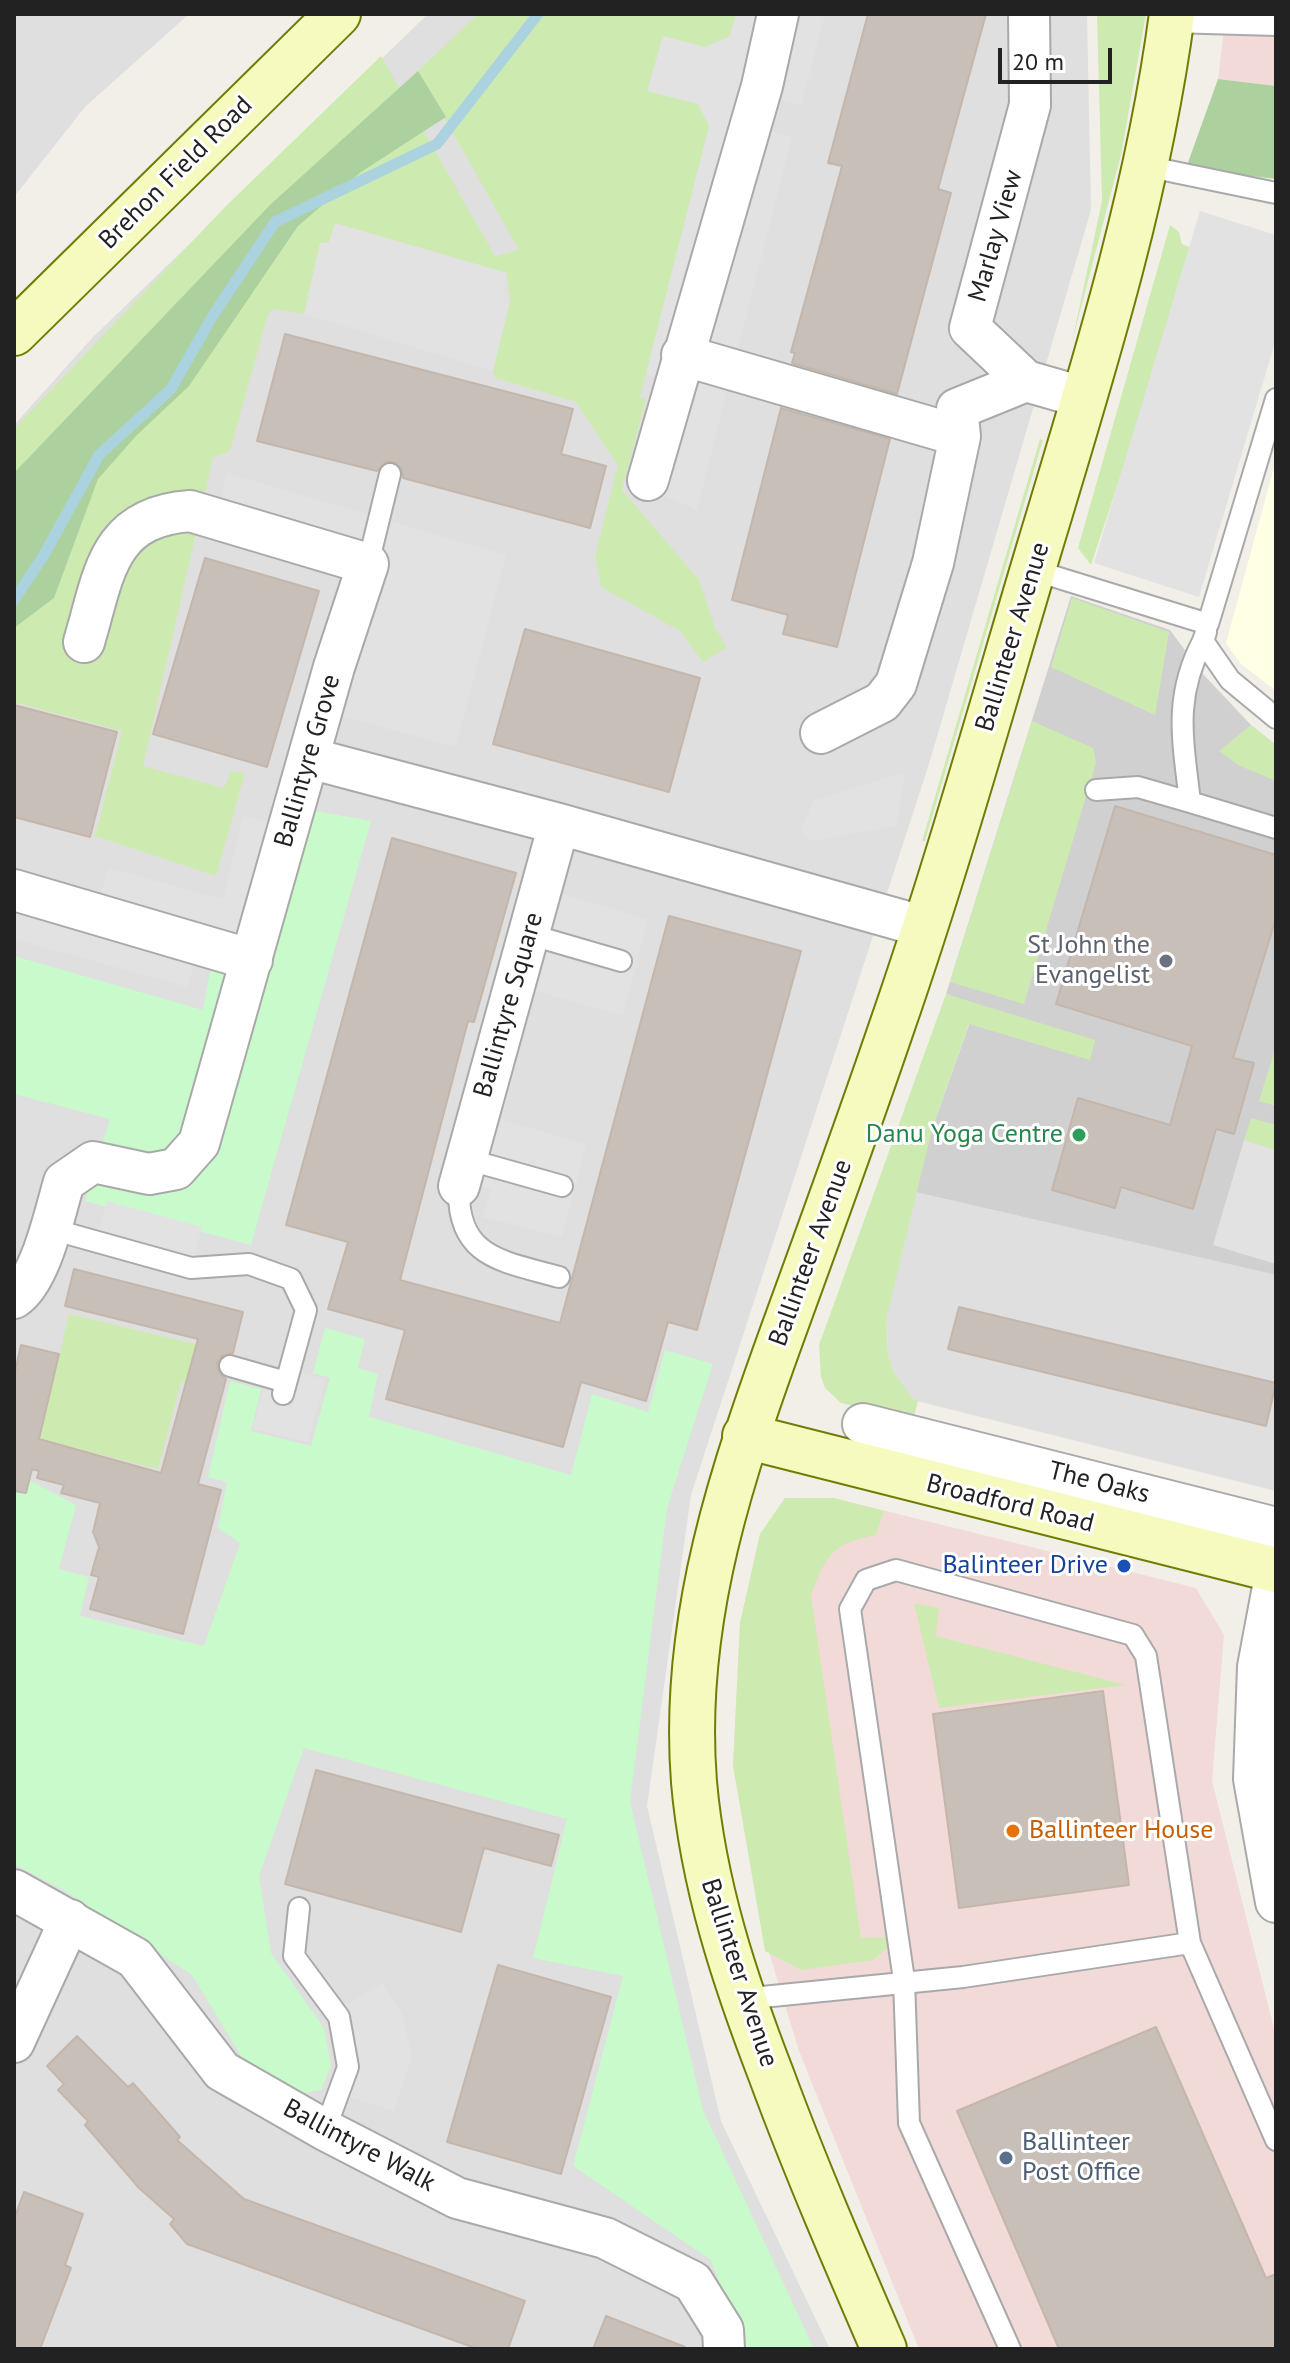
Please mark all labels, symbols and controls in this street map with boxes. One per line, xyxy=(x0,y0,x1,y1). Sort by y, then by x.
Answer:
scale bar xyxy=(1002,32,1116,82)
text: 20 m xyxy=(1012,46,1064,77)
street label: Brehon Field Road xyxy=(93,90,259,256)
street label: Marlay View xyxy=(962,167,1030,305)
street label: Ballinteer Avenue xyxy=(969,539,1057,735)
street label: Ballintyre Grove xyxy=(268,671,348,851)
street label: Ballintyre Square xyxy=(468,909,550,1101)
place label: St John the Evangelist xyxy=(1027,930,1150,992)
marker: St John the Evangelist xyxy=(1157,952,1175,970)
place label: Danu Yoga Centre xyxy=(866,1119,1063,1151)
marker: Danu Yoga Centre xyxy=(1070,1126,1088,1144)
street label: Ballinteer Avenue xyxy=(763,1156,859,1350)
street label: The Oaks xyxy=(1045,1455,1153,1511)
street label: Broadford Road xyxy=(923,1468,1097,1540)
place label: Balinteer Drive xyxy=(942,1550,1108,1582)
marker: Balinteer Drive xyxy=(1115,1557,1133,1575)
place label: Ballinteer House xyxy=(1029,1815,1213,1847)
marker: Ballinteer House xyxy=(1004,1822,1022,1840)
street label: Ballinteer Avenue xyxy=(694,1875,784,2071)
street label: Ballintyre Walk xyxy=(278,2093,440,2199)
place label: Ballinteer Post Office xyxy=(1022,2127,1141,2188)
marker: Ballinteer Post Office xyxy=(997,2149,1015,2167)

